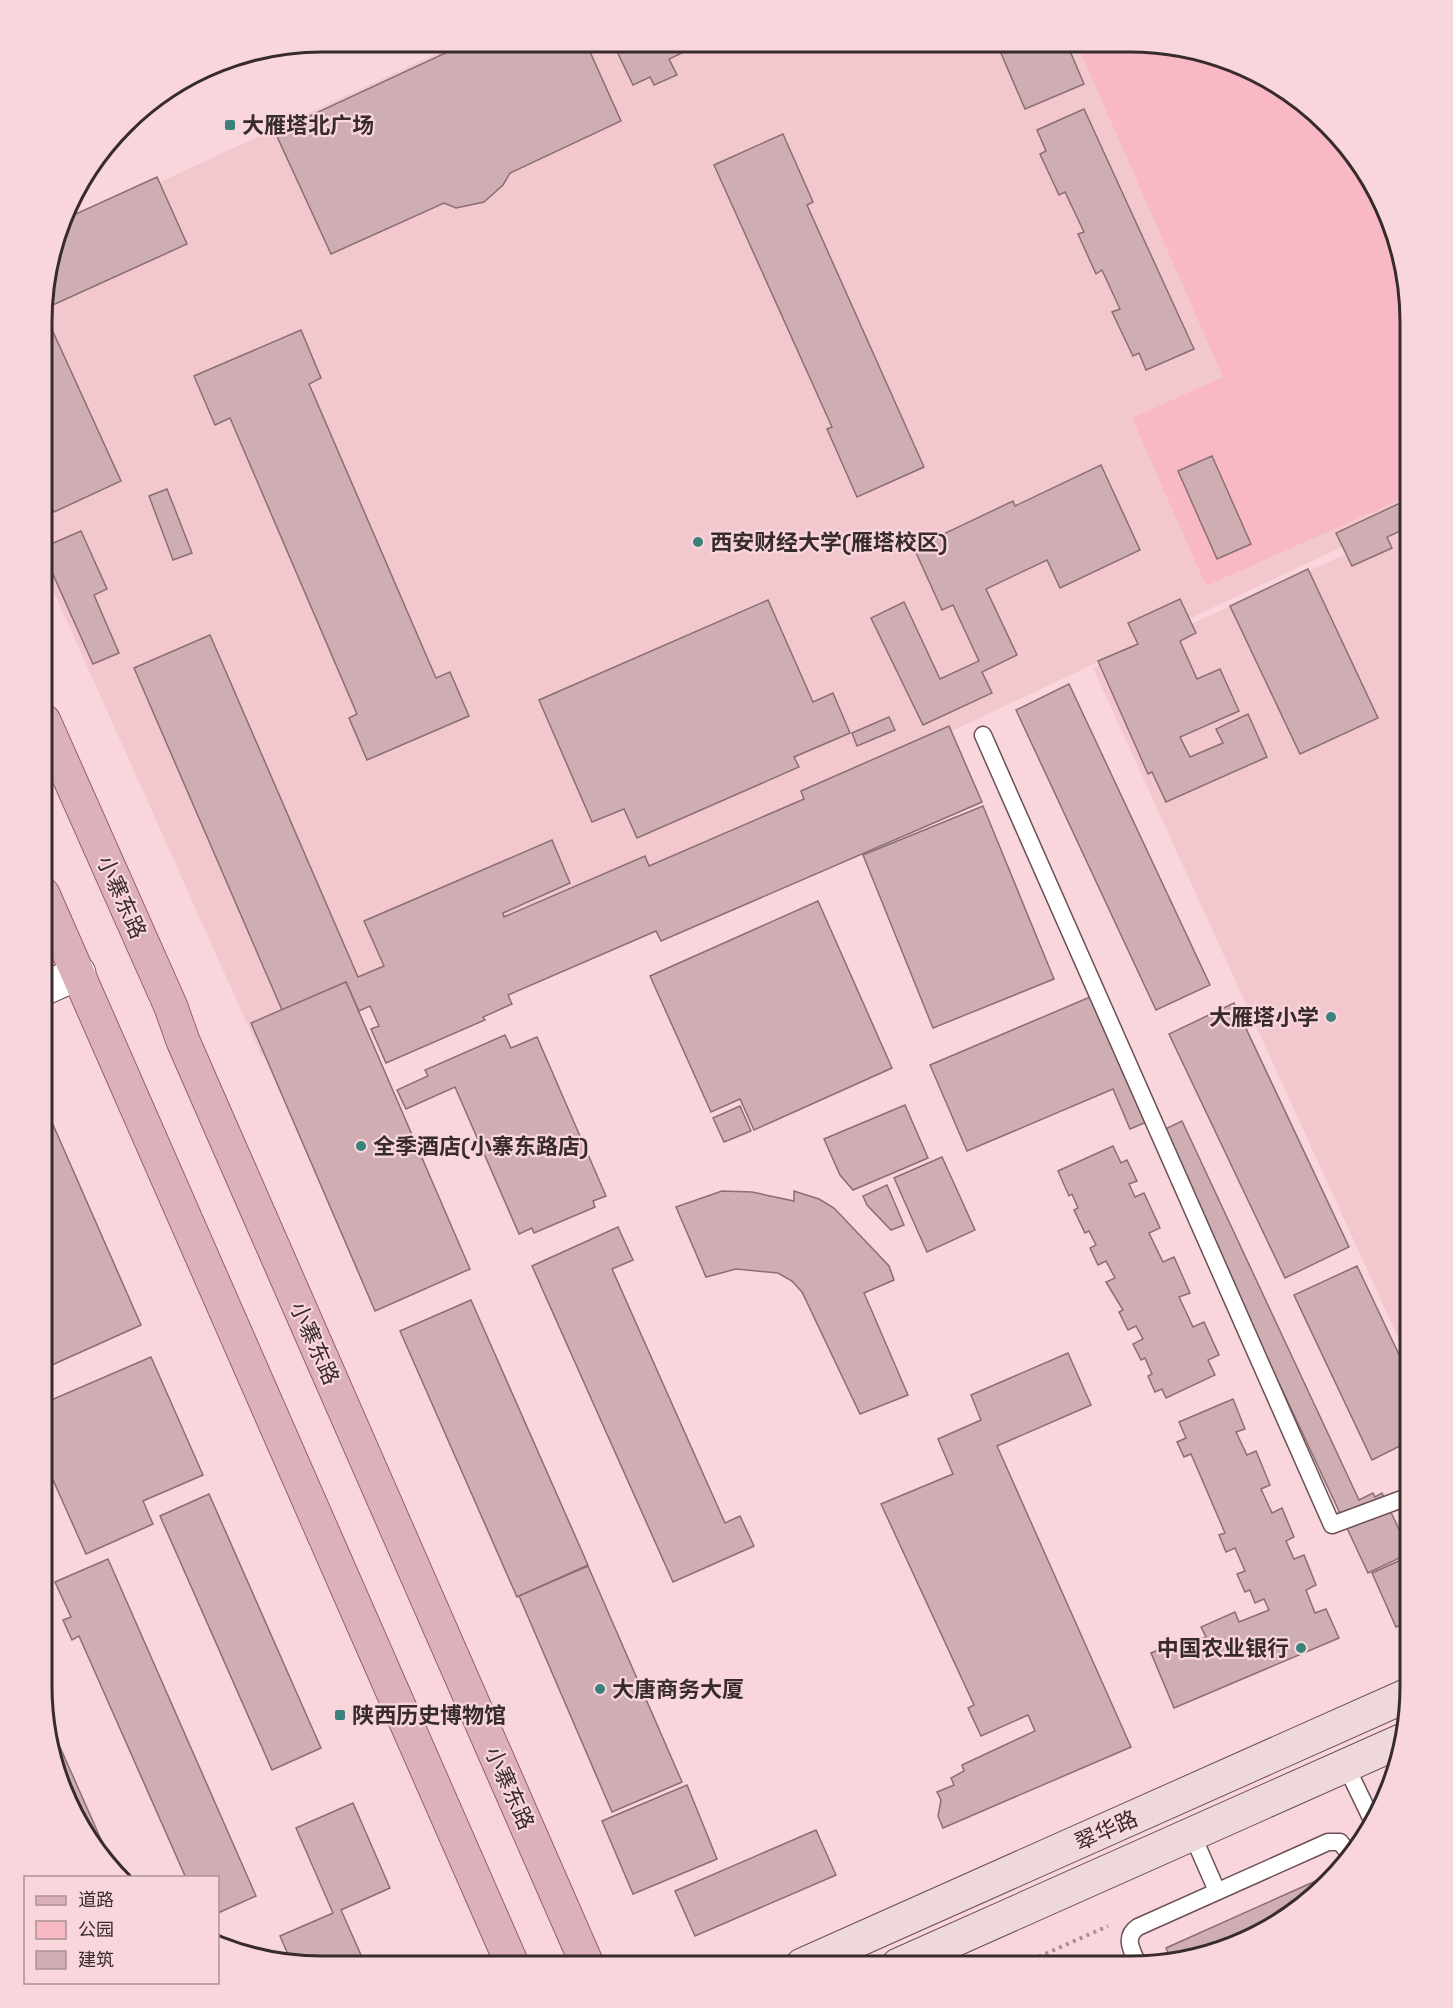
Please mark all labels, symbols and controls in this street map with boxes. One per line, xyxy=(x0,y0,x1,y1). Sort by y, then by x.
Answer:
place label: 大雁塔北广场 xyxy=(242,111,374,139)
marker: 大雁塔北广场 xyxy=(223,118,237,132)
place label: 西安财经大学(雁塔校区) xyxy=(710,528,947,556)
marker: 西安财经大学(雁塔校区) xyxy=(691,535,705,549)
street label: 小寨东路 xyxy=(91,851,153,943)
place label: 大雁塔小学 xyxy=(1209,1003,1319,1031)
marker: 大雁塔小学 xyxy=(1324,1010,1338,1024)
place label: 全季酒店(小寨东路店) xyxy=(373,1132,588,1160)
marker: 全季酒店(小寨东路店) xyxy=(354,1139,368,1153)
street label: 小寨东路 xyxy=(284,1297,346,1389)
place label: 中国农业银行 xyxy=(1157,1634,1289,1662)
marker: 中国农业银行 xyxy=(1294,1641,1308,1655)
place label: 大唐商务大厦 xyxy=(612,1675,744,1703)
marker: 大唐商务大厦 xyxy=(593,1682,607,1696)
place label: 陕西历史博物馆 xyxy=(352,1701,506,1729)
marker: 陕西历史博物馆 xyxy=(333,1708,347,1722)
street label: 小寨东路 xyxy=(479,1742,541,1834)
street label: 翠华路 xyxy=(1070,1804,1142,1856)
legend xyxy=(24,1876,219,1984)
text: 道路 xyxy=(78,1888,114,1911)
text: 公园 xyxy=(78,1918,114,1941)
text: 建筑 xyxy=(78,1948,114,1971)

